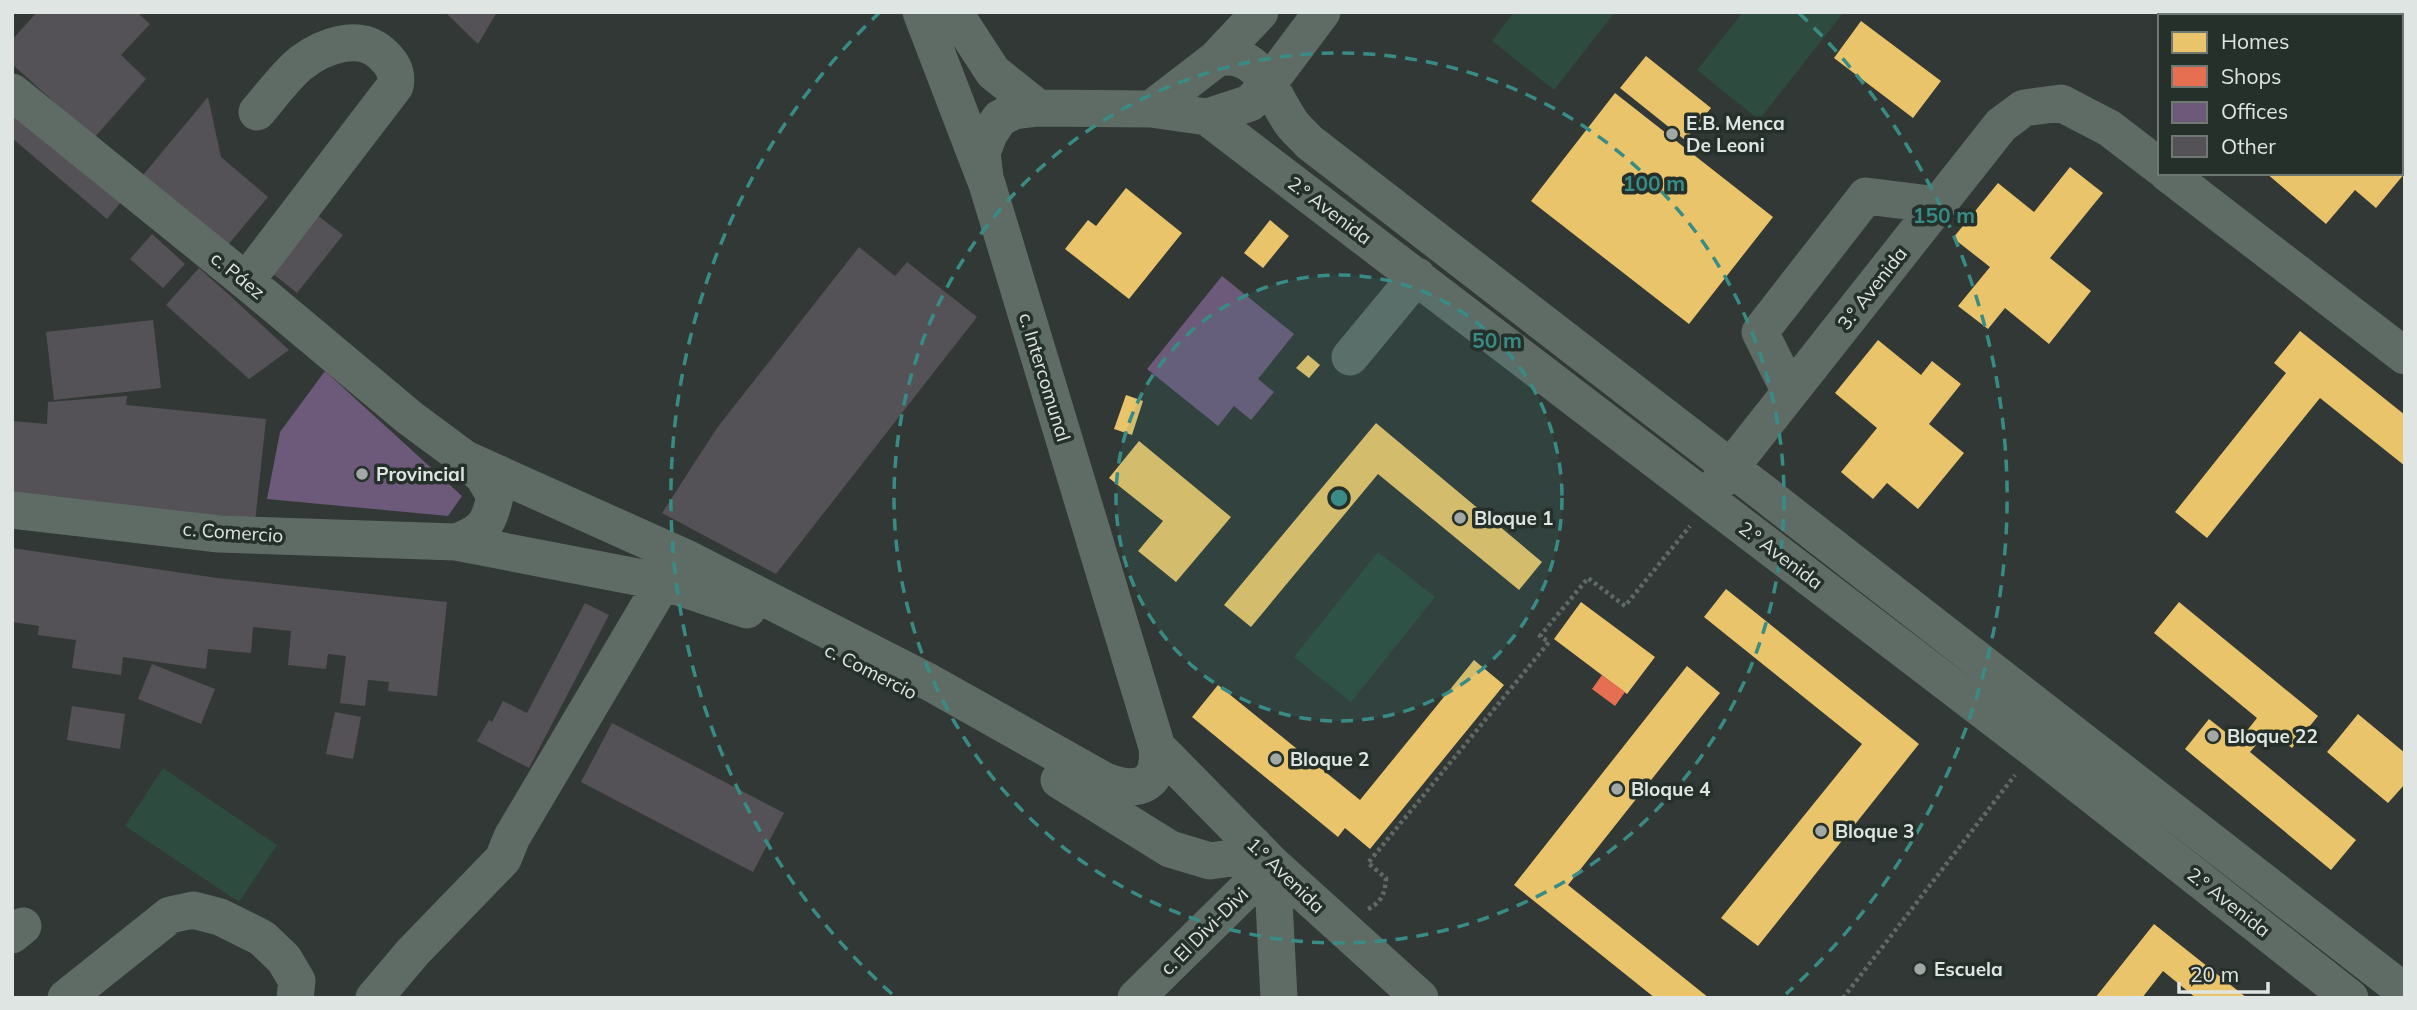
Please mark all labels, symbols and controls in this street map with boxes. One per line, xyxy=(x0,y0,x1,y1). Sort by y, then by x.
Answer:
legend xyxy=(2158,14,2403,175)
text: Homes xyxy=(2221,28,2289,54)
text: Shops xyxy=(2221,63,2281,89)
text: Offices xyxy=(2221,98,2288,124)
place label: E.B. Menca De Leoni xyxy=(1686,111,1785,157)
marker: E.B. Menca De Leoni xyxy=(1664,126,1680,142)
text: Other xyxy=(2221,133,2276,159)
text: 100 m xyxy=(1623,170,1685,196)
street label: 2.° Avenida xyxy=(1283,171,1377,249)
text: 150 m xyxy=(1913,202,1975,228)
street label: 3.° Avenida xyxy=(1832,242,1912,334)
street label: c. Páez xyxy=(206,246,270,304)
street label: c. Intercomunal xyxy=(1014,310,1076,444)
text: 50 m xyxy=(1472,327,1522,353)
place label: Provincial xyxy=(376,462,465,486)
marker: Provincial xyxy=(354,466,370,482)
centre of rings xyxy=(1327,486,1351,510)
place label: Bloque 1 xyxy=(1474,506,1553,530)
marker: Bloque 1 xyxy=(1452,510,1468,526)
street label: 2.° Avenida xyxy=(1734,516,1828,594)
street label: c. Comercio xyxy=(182,517,284,547)
street label: c. Comercio xyxy=(821,637,921,705)
place label: Bloque 22 xyxy=(2227,724,2318,748)
marker: Bloque 22 xyxy=(2205,728,2221,744)
place label: Bloque 2 xyxy=(1290,747,1369,771)
marker: Bloque 2 xyxy=(1268,751,1284,767)
place label: Bloque 4 xyxy=(1631,777,1711,801)
marker: Bloque 4 xyxy=(1609,781,1625,797)
place label: Bloque 3 xyxy=(1835,819,1914,843)
marker: Bloque 3 xyxy=(1813,823,1829,839)
street label: 1.° Avenida xyxy=(1242,832,1330,918)
street label: 2.° Avenida xyxy=(2183,862,2275,942)
street label: c. El Divi-Divi xyxy=(1155,882,1253,980)
scale bar xyxy=(2179,950,2268,994)
place label: Escuela xyxy=(1934,957,2003,981)
marker: Escuela xyxy=(1912,961,1928,977)
text: 20 m xyxy=(2190,961,2239,987)

